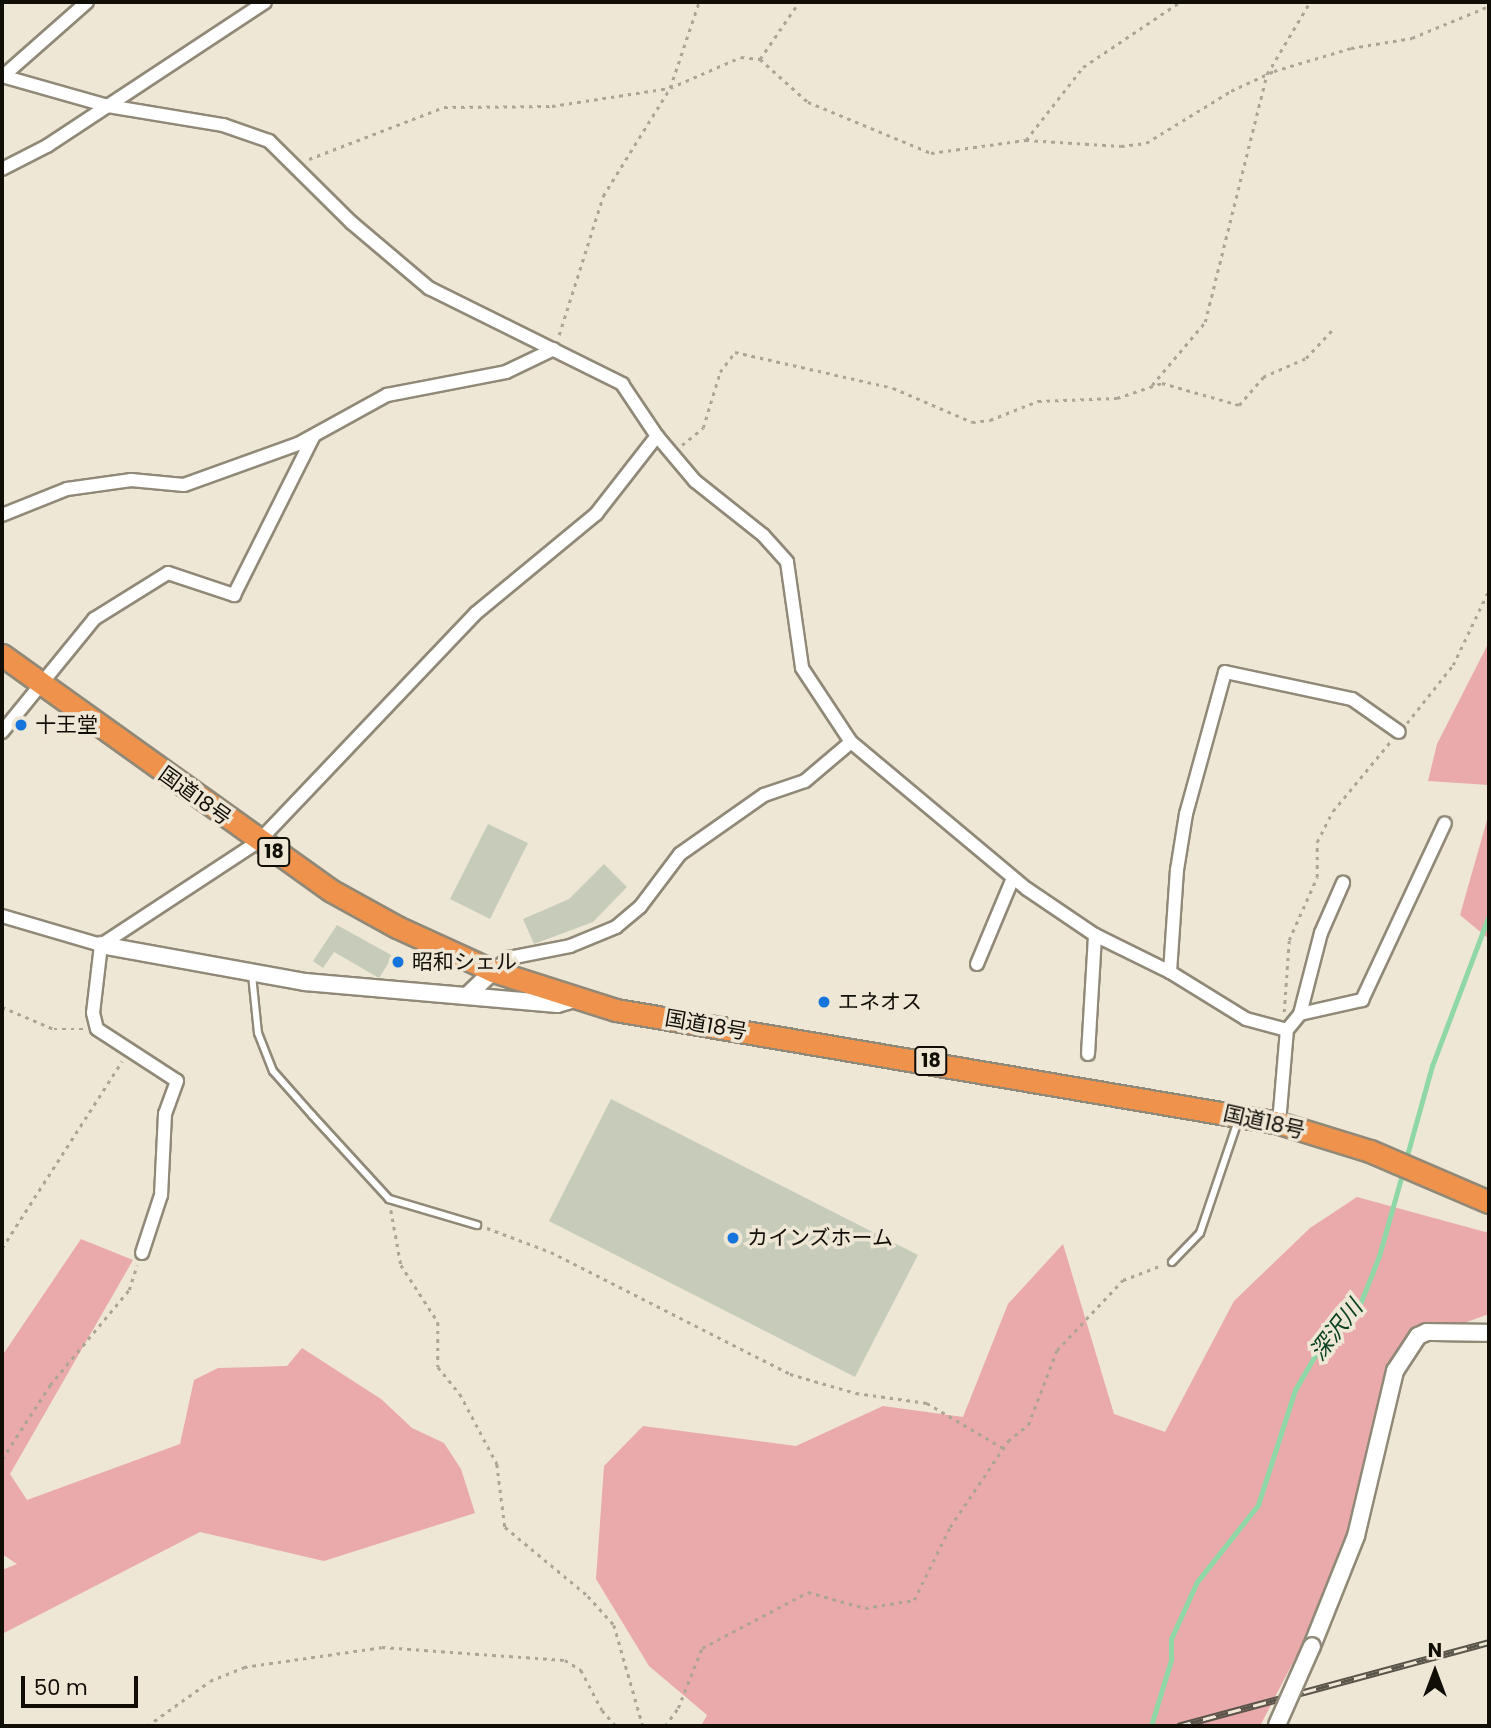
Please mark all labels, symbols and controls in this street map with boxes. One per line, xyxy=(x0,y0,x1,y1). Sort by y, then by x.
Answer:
place label: 十王堂 xyxy=(35,712,98,738)
marker: 十王堂 xyxy=(13,717,29,733)
street label: 国道18号 xyxy=(154,761,236,831)
road number: 18 xyxy=(256,836,292,867)
place label: 昭和シェル xyxy=(412,949,517,975)
marker: 昭和シェル xyxy=(390,954,406,970)
place label: エネオス xyxy=(838,989,922,1015)
marker: エネオス xyxy=(816,994,832,1010)
street label: 国道18号 xyxy=(663,1005,749,1045)
road number: 18 xyxy=(914,1046,948,1077)
street label: 国道18号 xyxy=(1221,1100,1307,1144)
place label: カインズホーム xyxy=(747,1225,894,1251)
marker: カインズホーム xyxy=(725,1230,741,1246)
water label: 深沢川 xyxy=(1304,1294,1368,1366)
north arrow xyxy=(1400,1637,1470,1707)
text: N xyxy=(1428,1637,1442,1664)
scale bar xyxy=(24,1662,142,1706)
text: 50 m xyxy=(34,1673,88,1702)

